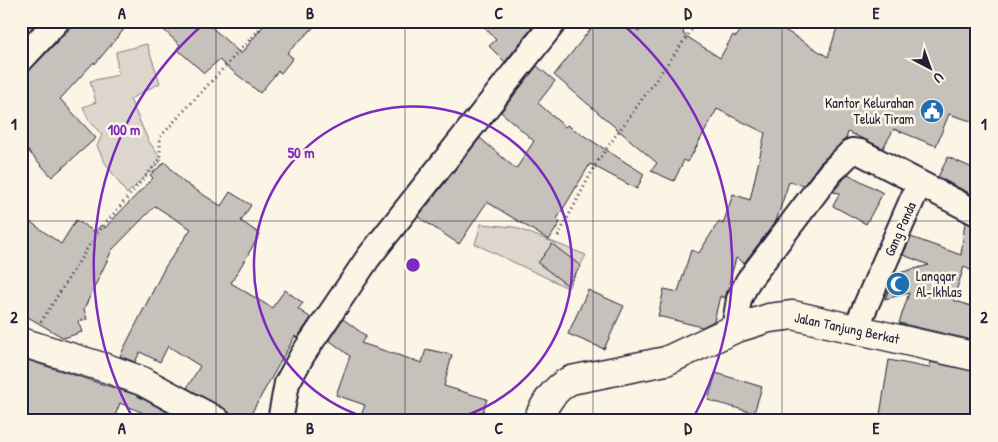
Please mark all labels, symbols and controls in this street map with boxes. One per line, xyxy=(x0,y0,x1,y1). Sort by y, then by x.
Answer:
text: A xyxy=(118,2,126,24)
text: B xyxy=(306,2,314,24)
text: C xyxy=(495,2,504,24)
text: D xyxy=(684,2,692,24)
text: E xyxy=(872,2,880,24)
north arrow xyxy=(906,42,956,92)
text: U xyxy=(929,68,948,88)
place label: Kantor Kelurahan Teluk Tiram xyxy=(825,93,914,128)
public building icon: Kantor Kelurahan Teluk Tiram xyxy=(919,98,945,124)
text: 1 xyxy=(11,113,17,135)
text: 1 xyxy=(981,113,987,135)
text: 100 m xyxy=(108,119,140,140)
text: 50 m xyxy=(288,142,314,163)
street label: Gang Panda xyxy=(879,198,921,259)
centre of rings xyxy=(404,256,422,274)
place label: Langgar Al-Ikhlas xyxy=(916,266,962,301)
mosque icon: Langgar Al-Ikhlas xyxy=(885,271,911,297)
text: 2 xyxy=(10,306,18,328)
text: 2 xyxy=(980,306,988,328)
street label: Jalan Tanjung Berkat xyxy=(793,307,901,349)
text: A xyxy=(118,417,126,439)
text: B xyxy=(306,417,314,439)
text: C xyxy=(495,417,504,439)
text: D xyxy=(684,417,692,439)
text: E xyxy=(872,417,880,439)

